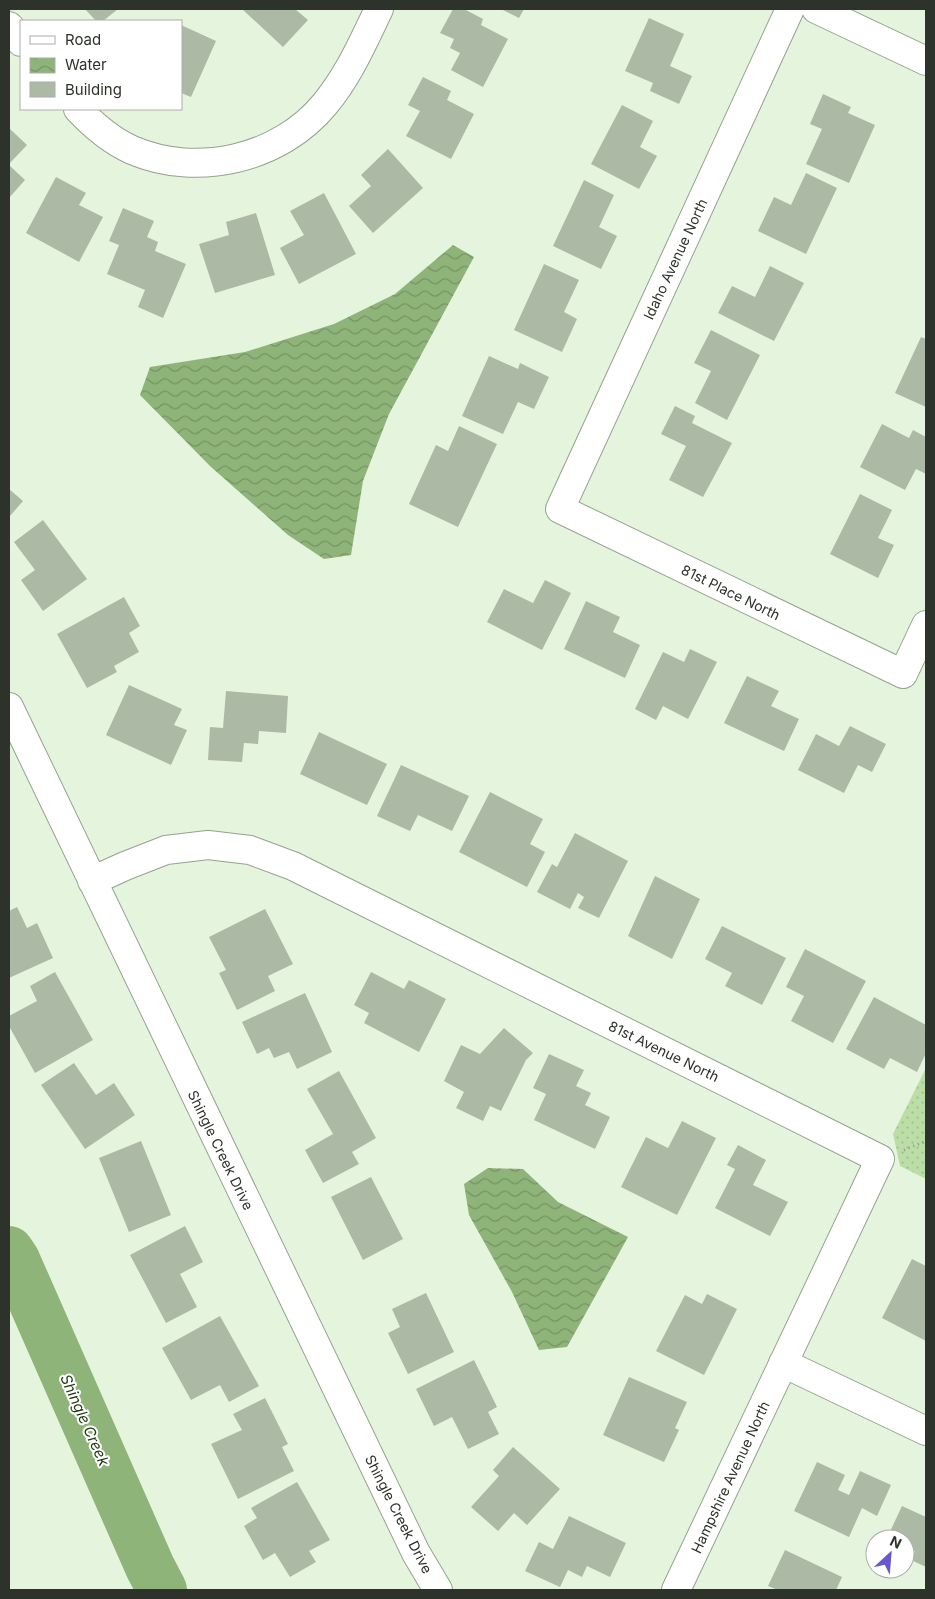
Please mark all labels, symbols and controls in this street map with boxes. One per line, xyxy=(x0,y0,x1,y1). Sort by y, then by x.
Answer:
legend xyxy=(20,20,182,110)
text: Road xyxy=(65,30,101,49)
text: Water xyxy=(65,55,107,74)
text: Building xyxy=(65,80,122,99)
street label: Idaho Avenue North xyxy=(640,196,710,322)
street label: 81st Place North xyxy=(679,561,783,623)
street label: 81st Avenue North xyxy=(606,1017,722,1085)
street label: Shingle Creek Drive xyxy=(185,1087,257,1213)
water label: Shingle Creek xyxy=(56,1371,114,1470)
street label: Hampshire Avenue North xyxy=(687,1398,773,1556)
street label: Shingle Creek Drive xyxy=(362,1452,436,1576)
north arrow xyxy=(865,1529,915,1579)
text: N xyxy=(887,1532,904,1552)

